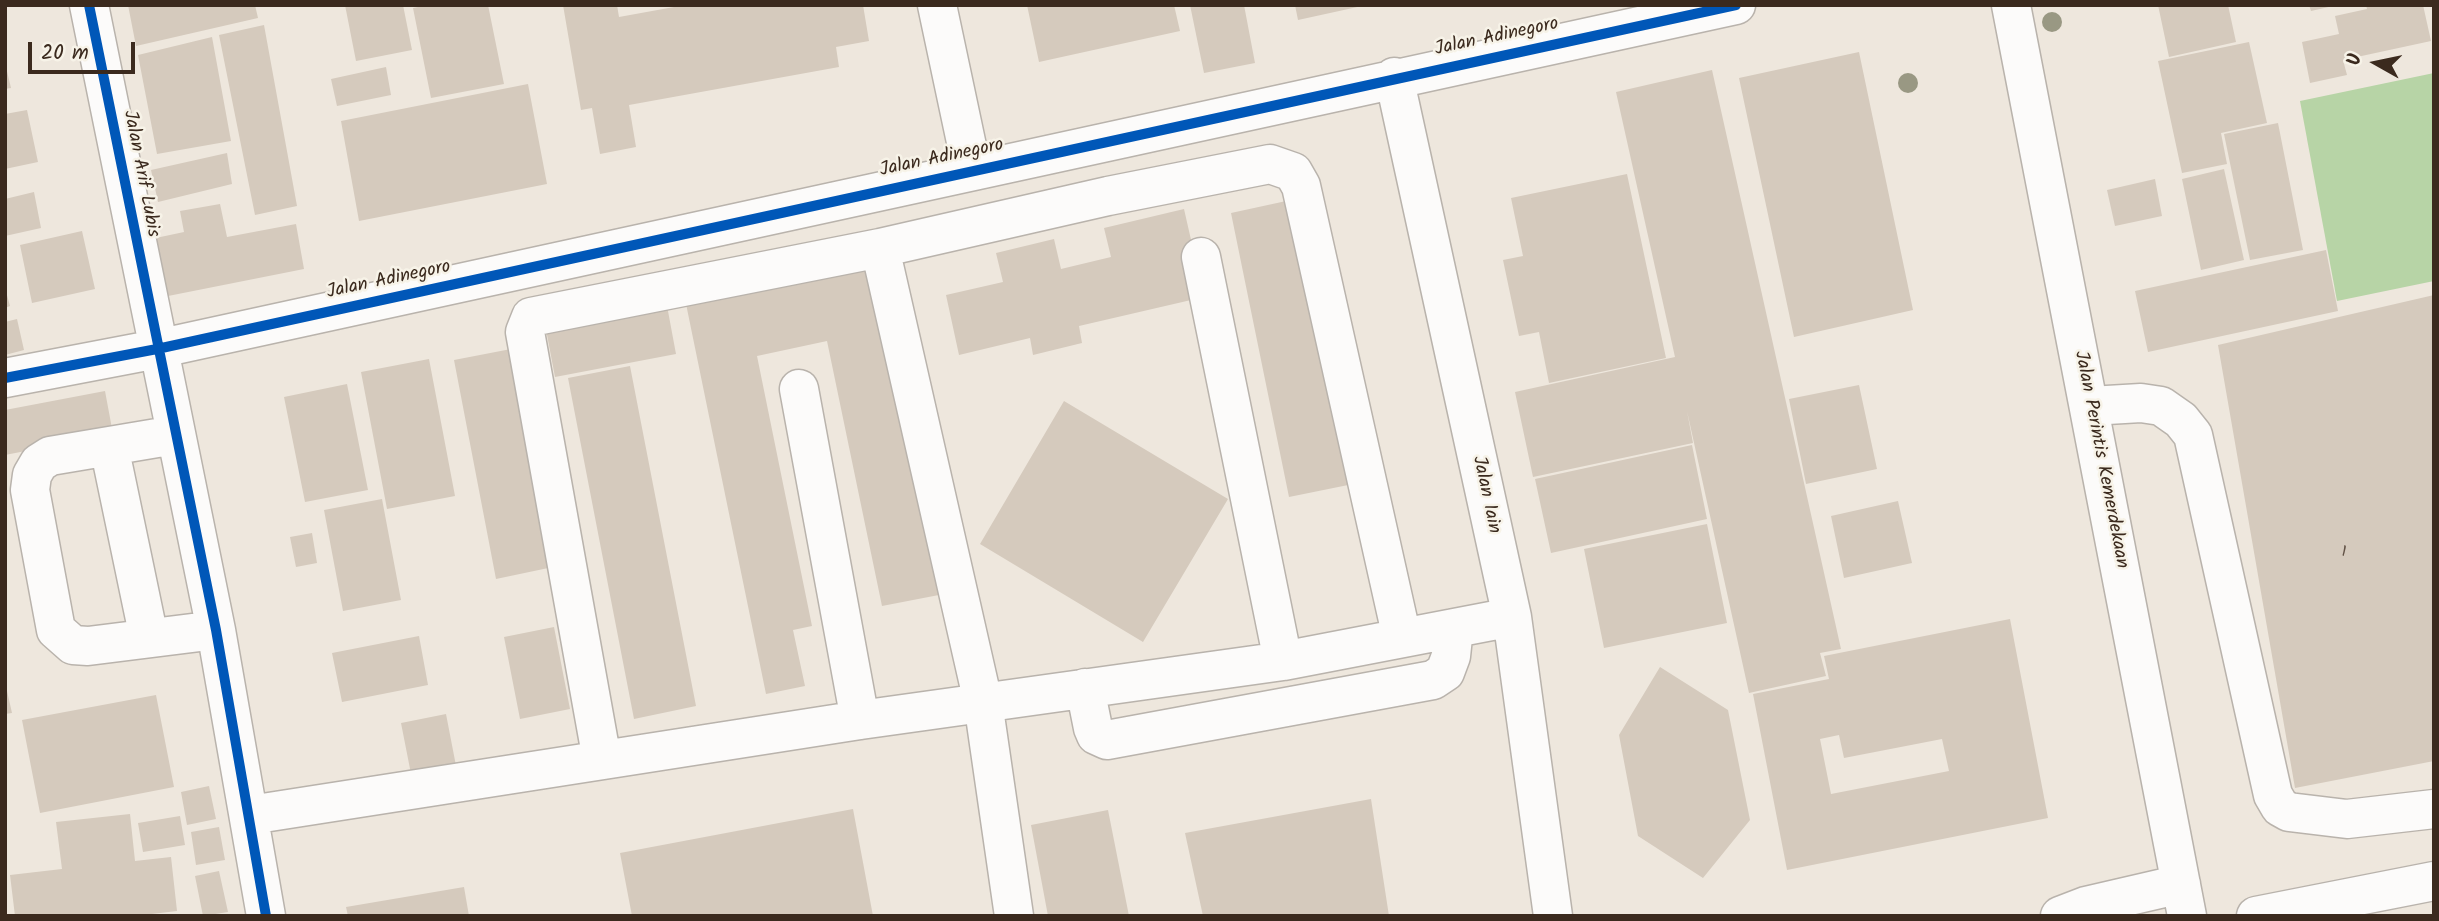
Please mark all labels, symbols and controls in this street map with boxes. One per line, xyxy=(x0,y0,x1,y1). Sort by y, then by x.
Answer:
street label: Jalan Adinegoro xyxy=(1433,14,1561,62)
scale bar xyxy=(32,28,138,72)
north arrow xyxy=(2341,28,2411,98)
text: 20 m xyxy=(41,37,89,70)
text: U xyxy=(2340,52,2371,68)
street label: Jalan Arif Lubis xyxy=(117,109,163,239)
street label: Jalan Adinegoro xyxy=(878,135,1006,183)
street label: Jalan Adinegoro xyxy=(325,257,453,305)
street label: Jalan Perintis Kemerdekaan xyxy=(2068,349,2132,571)
street label: Jalan Iain xyxy=(1466,454,1504,536)
house number: 1 xyxy=(2341,543,2347,563)

